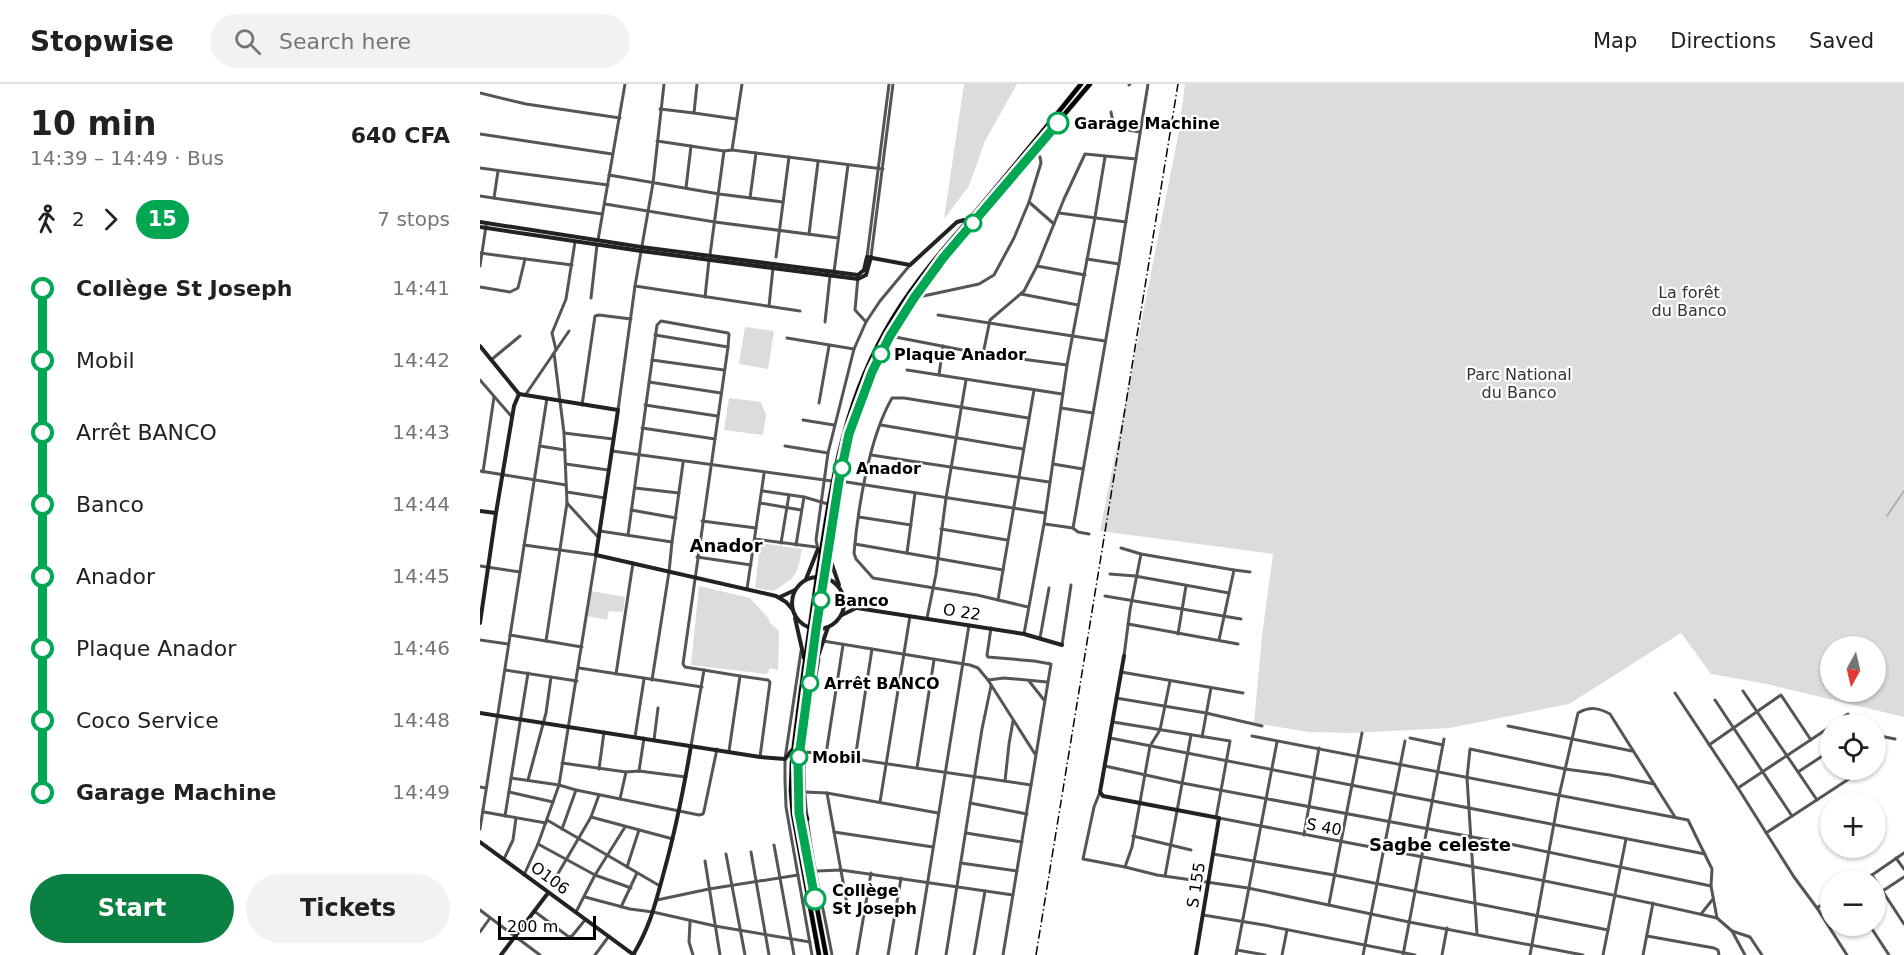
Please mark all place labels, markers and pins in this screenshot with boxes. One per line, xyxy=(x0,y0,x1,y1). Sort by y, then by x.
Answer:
marker: Garage Machine xyxy=(1047,112,1069,134)
place label: Garage Machine xyxy=(1074,114,1220,133)
unlabelled marker xyxy=(964,214,982,232)
marker: Plaque Anador xyxy=(872,345,890,363)
place label: Plaque Anador xyxy=(894,345,1026,364)
marker: Anador xyxy=(833,459,851,477)
place label: Anador xyxy=(856,459,921,478)
marker: Banco xyxy=(812,591,830,609)
place label: Banco xyxy=(834,591,889,610)
marker: Arrêt BANCO xyxy=(801,674,819,692)
place label: Arrêt BANCO xyxy=(824,674,940,693)
marker: Mobil xyxy=(790,748,808,766)
place label: Mobil xyxy=(812,748,861,767)
place label: Collège St Joseph xyxy=(832,881,917,918)
marker: Collège St Joseph xyxy=(804,888,826,910)

